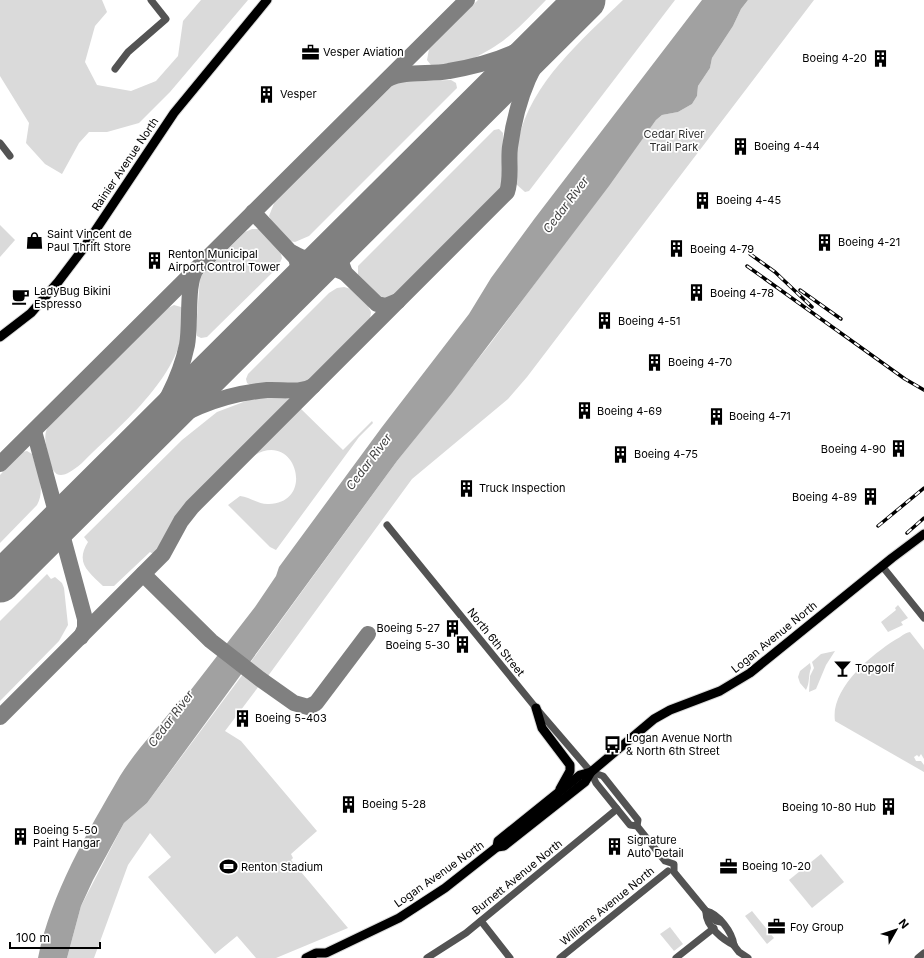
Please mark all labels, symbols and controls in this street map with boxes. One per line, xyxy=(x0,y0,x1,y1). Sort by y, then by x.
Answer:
office icon: Vesper Aviation xyxy=(300,42,320,62)
place label: Vesper Aviation xyxy=(323,45,404,59)
building icon: Boeing 4-20 xyxy=(870,48,890,68)
place label: Boeing 4-20 xyxy=(802,51,867,65)
building icon: Vesper xyxy=(257,84,277,104)
place label: Vesper xyxy=(280,87,317,101)
street label: Rainier Avenue North xyxy=(89,115,161,213)
park label: Cedar River Trail Park xyxy=(644,127,704,154)
building icon: Boeing 4-44 xyxy=(731,136,751,156)
place label: Boeing 4-44 xyxy=(754,139,820,153)
water label: Cedar River xyxy=(539,173,592,236)
building icon: Boeing 4-45 xyxy=(693,190,713,210)
place label: Boeing 4-45 xyxy=(716,193,781,207)
place label: Saint Vincent de Paul Thrift Store xyxy=(47,227,132,254)
shop icon: Saint Vincent de Paul Thrift Store xyxy=(24,230,44,250)
building icon: Boeing 4-21 xyxy=(815,232,835,252)
place label: Boeing 4-21 xyxy=(838,235,900,249)
building icon: Boeing 4-79 xyxy=(667,239,687,259)
place label: Boeing 4-79 xyxy=(690,242,754,256)
place label: Renton Municipal Airport Control Tower xyxy=(168,247,280,274)
building icon: Renton Municipal Airport Control Tower xyxy=(145,250,165,270)
building icon: Boeing 4-78 xyxy=(687,283,707,303)
place label: LadyBug Bikini Espresso xyxy=(34,284,111,311)
place label: Boeing 4-78 xyxy=(710,286,774,300)
cafe icon: LadyBug Bikini Espresso xyxy=(11,287,31,307)
building icon: Boeing 4-51 xyxy=(595,311,615,331)
place label: Boeing 4-51 xyxy=(618,314,681,328)
building icon: Boeing 4-70 xyxy=(645,352,665,372)
place label: Boeing 4-70 xyxy=(668,355,732,369)
building icon: Boeing 4-69 xyxy=(574,401,594,421)
place label: Boeing 4-69 xyxy=(597,404,662,418)
building icon: Boeing 4-71 xyxy=(706,406,726,426)
place label: Boeing 4-71 xyxy=(729,409,791,423)
water label: Cedar River xyxy=(342,430,395,493)
building icon: Boeing 4-90 xyxy=(889,439,909,459)
place label: Boeing 4-90 xyxy=(821,442,886,456)
building icon: Boeing 4-75 xyxy=(611,444,631,464)
place label: Boeing 4-75 xyxy=(634,447,698,461)
building icon: Truck Inspection xyxy=(456,478,476,498)
place label: Truck Inspection xyxy=(479,481,566,495)
building icon: Boeing 4-89 xyxy=(860,487,880,507)
place label: Boeing 4-89 xyxy=(792,490,857,504)
street label: Logan Avenue North xyxy=(728,598,820,676)
street label: North 6th Street xyxy=(464,605,528,679)
building icon: Boeing 5-27 xyxy=(443,618,463,638)
place label: Boeing 5-27 xyxy=(376,621,440,635)
building icon: Boeing 5-30 xyxy=(453,635,473,655)
place label: Boeing 5-30 xyxy=(385,638,450,652)
bar icon: Topgolf xyxy=(832,658,852,678)
place label: Topgolf xyxy=(855,661,895,675)
water label: Cedar River xyxy=(144,687,197,750)
building icon: Boeing 5-403 xyxy=(232,708,252,728)
place label: Boeing 5-403 xyxy=(255,711,327,725)
place label: Logan Avenue North & North 6th Street xyxy=(626,731,732,758)
bus stop icon: Logan Avenue North & North 6th Street xyxy=(603,734,623,754)
building icon: Boeing 5-28 xyxy=(339,794,359,814)
place label: Boeing 5-28 xyxy=(362,797,426,811)
building icon: Boeing 10-80 Hub xyxy=(879,797,899,817)
place label: Boeing 10-80 Hub xyxy=(782,800,876,814)
place label: Boeing 5-50 Paint Hangar xyxy=(33,823,100,850)
building icon: Boeing 5-50 Paint Hangar xyxy=(10,826,30,846)
place label: Signature Auto Detail xyxy=(627,833,684,860)
street label: Burnett Avenue North xyxy=(469,836,565,918)
building icon: Signature Auto Detail xyxy=(604,836,624,856)
street label: Logan Avenue North xyxy=(391,838,487,910)
office icon: Boeing 10-20 xyxy=(719,856,739,876)
sports icon: Renton Stadium xyxy=(218,857,238,877)
place label: Boeing 10-20 xyxy=(742,859,811,873)
place label: Renton Stadium xyxy=(241,860,323,874)
street label: Williams Avenue North xyxy=(557,864,657,948)
north arrow xyxy=(876,910,916,950)
text: N xyxy=(896,916,912,931)
office icon: Foy Group xyxy=(767,917,787,937)
place label: Foy Group xyxy=(790,920,844,934)
scale bar xyxy=(10,924,100,950)
text: 100 m xyxy=(16,930,50,945)

